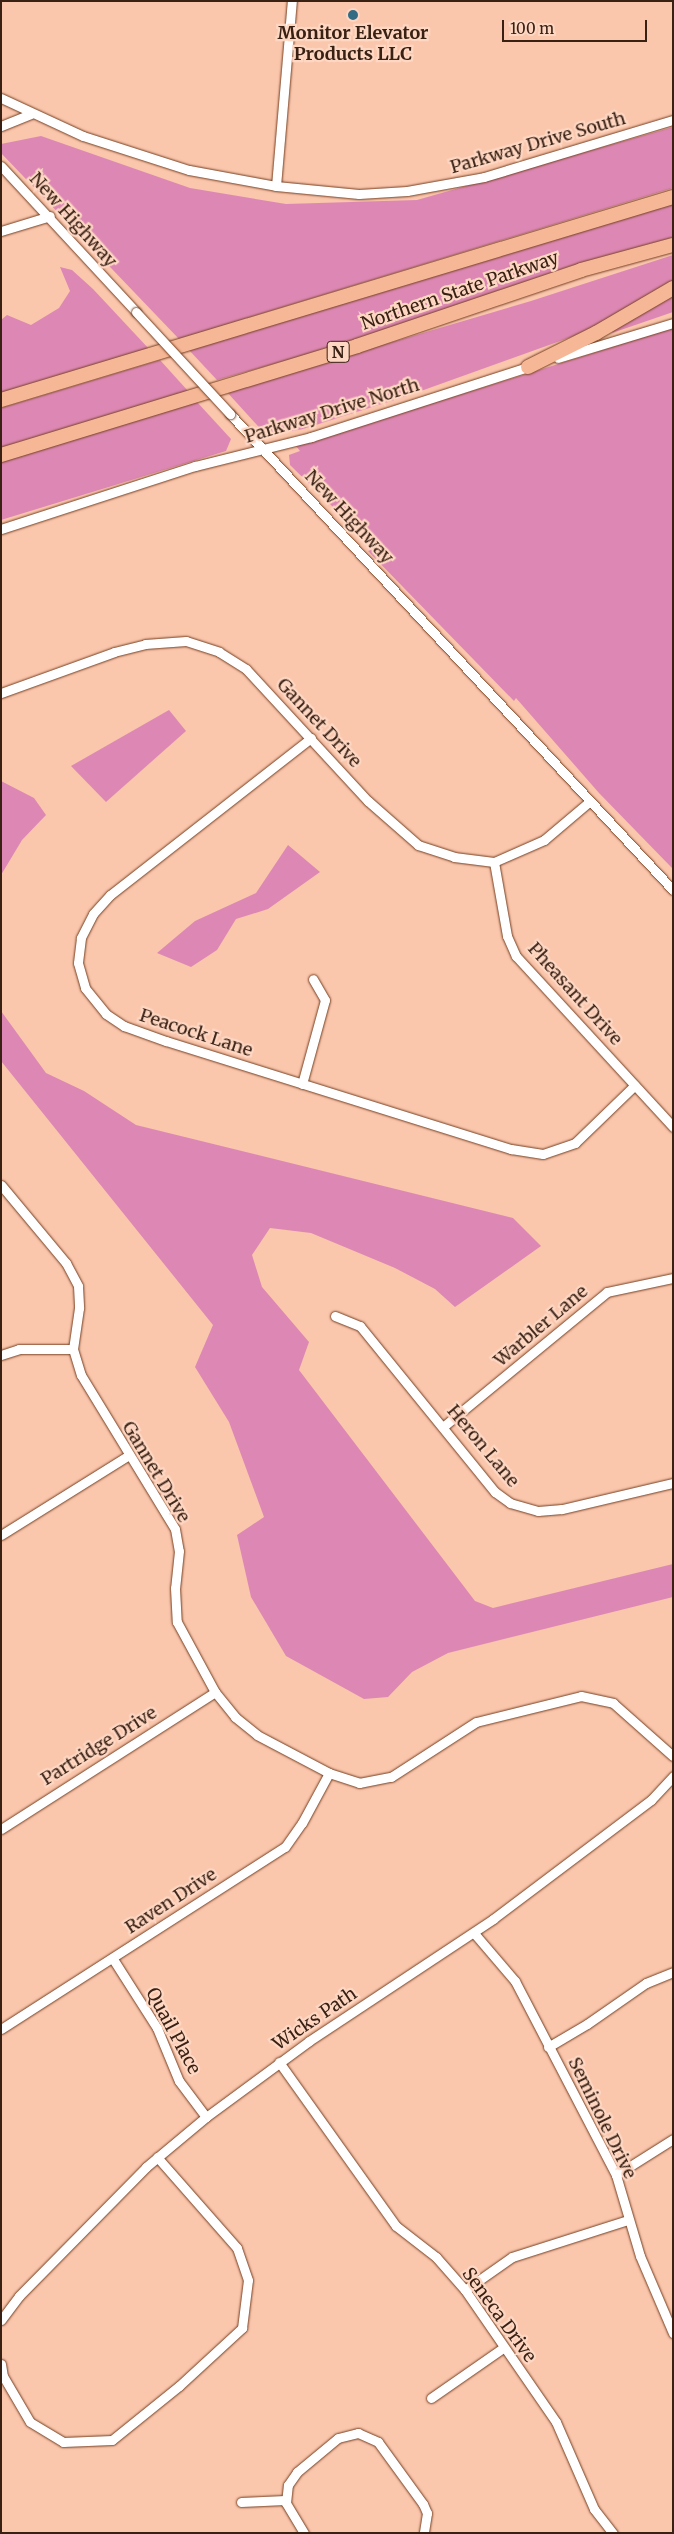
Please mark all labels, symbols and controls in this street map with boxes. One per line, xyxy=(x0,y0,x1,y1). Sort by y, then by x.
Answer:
marker: Monitor Elevator Products LLC xyxy=(347,9,359,21)
scale bar xyxy=(504,10,649,42)
text: 100 m xyxy=(510,19,554,38)
place label: Monitor Elevator Products LLC xyxy=(278,23,428,66)
street label: Parkway Drive South xyxy=(448,108,628,178)
street label: New Highway xyxy=(25,168,121,272)
street label: Northern State Parkway xyxy=(358,247,562,335)
road number: N xyxy=(326,338,350,366)
street label: Parkway Drive North xyxy=(242,374,422,448)
street label: New Highway xyxy=(300,466,398,568)
street label: Gannet Drive xyxy=(272,674,366,772)
street label: Pheasant Drive xyxy=(523,938,627,1050)
street label: Peacock Lane xyxy=(137,1005,255,1061)
street label: Warbler Lane xyxy=(490,1281,592,1371)
street label: Heron Lane xyxy=(442,1401,524,1491)
street label: Gannet Drive xyxy=(117,1418,195,1526)
street label: Partridge Drive xyxy=(37,1702,161,1790)
street label: Raven Drive xyxy=(121,1864,221,1938)
street label: Wicks Path xyxy=(269,1983,361,2055)
street label: Quail Place xyxy=(141,1984,205,2078)
street label: Seminole Drive xyxy=(563,2054,641,2182)
street label: Seneca Drive xyxy=(457,2263,541,2367)

